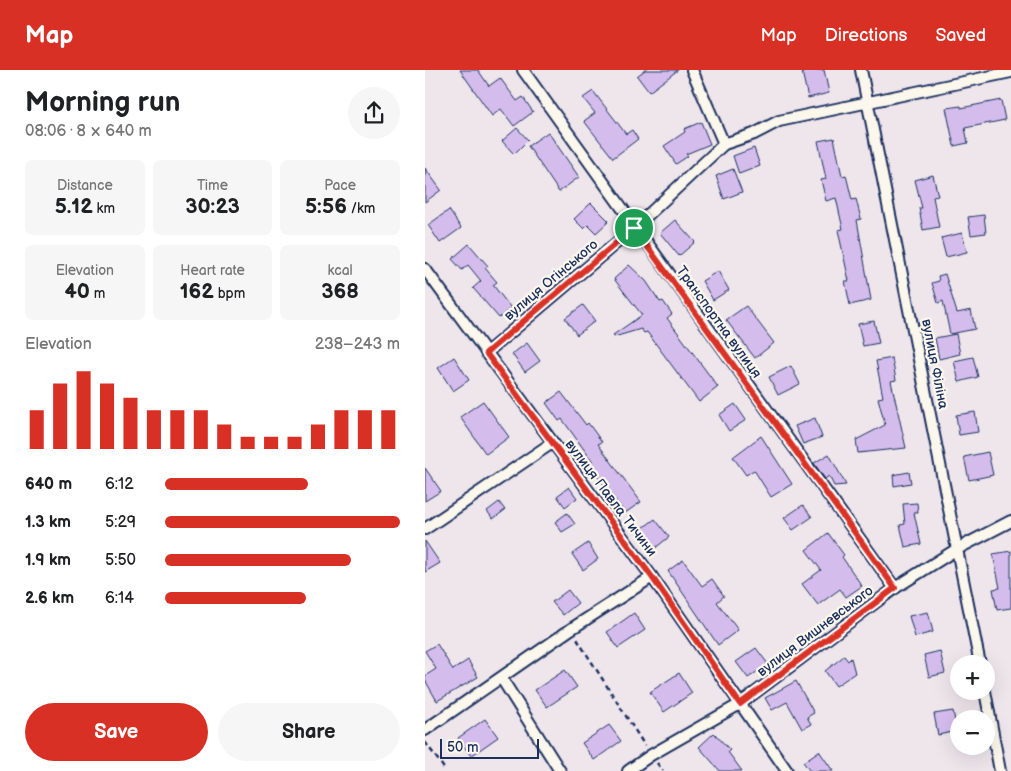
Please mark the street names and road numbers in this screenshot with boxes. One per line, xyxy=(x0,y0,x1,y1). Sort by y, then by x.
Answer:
street label: вулиця Огінського xyxy=(501,236,601,324)
street label: Транспортна вулиця xyxy=(673,263,765,381)
street label: вулиця Філіна xyxy=(918,318,952,411)
street label: вулиця Павла Тичини xyxy=(561,436,661,560)
street label: вулиця Вишневського xyxy=(754,582,876,680)

